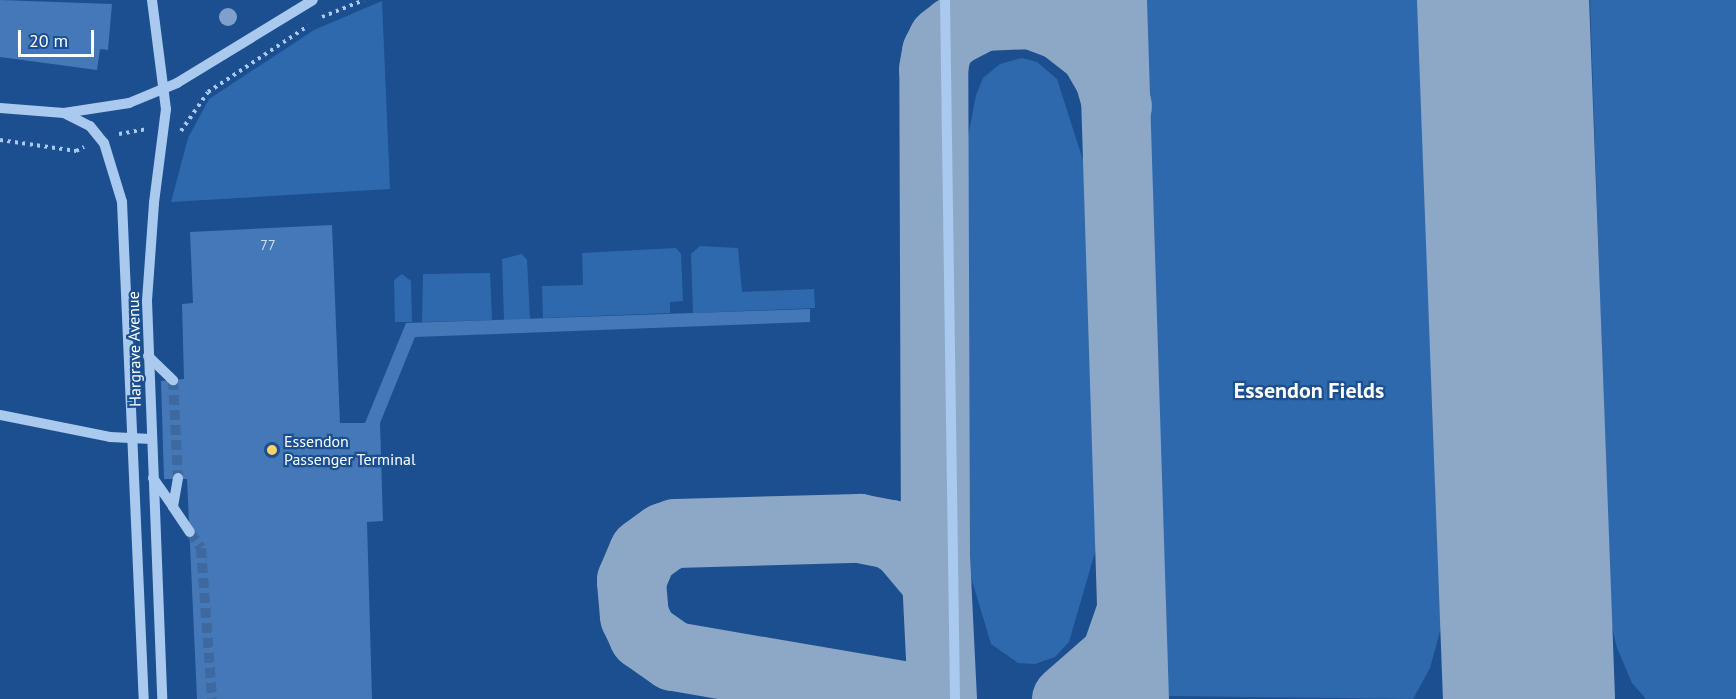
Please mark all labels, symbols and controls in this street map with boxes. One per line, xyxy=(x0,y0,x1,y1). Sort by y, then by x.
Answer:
scale bar xyxy=(21,18,98,56)
text: 20 m xyxy=(29,29,68,52)
house number: 77 xyxy=(260,237,276,253)
street label: Hargrave Avenue xyxy=(123,291,145,407)
district label: Essendon Fields xyxy=(1234,378,1384,404)
place label: Essendon Passenger Terminal xyxy=(284,431,416,469)
marker: Essendon Passenger Terminal xyxy=(265,443,279,457)

